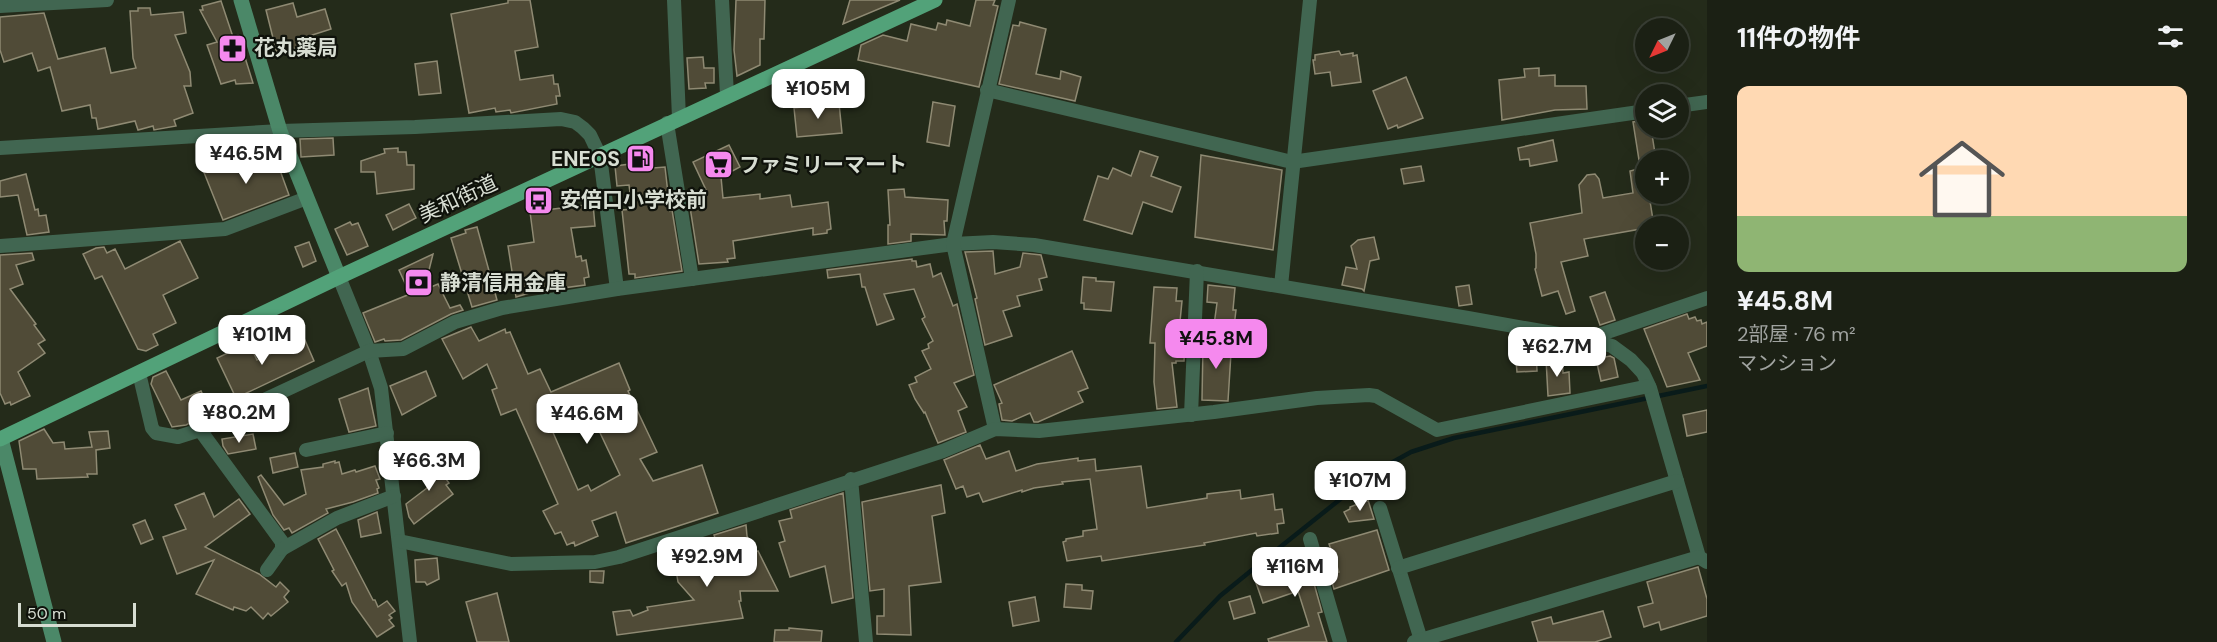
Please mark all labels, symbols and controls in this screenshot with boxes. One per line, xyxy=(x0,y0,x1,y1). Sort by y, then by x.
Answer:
north arrow xyxy=(1635,18,1689,72)
map controls xyxy=(1635,18,1689,270)
icon: filters xyxy=(2154,20,2187,53)
text: 11件の物件 xyxy=(1737,21,1860,55)
pharmacy icon: 花丸薬局 xyxy=(217,32,249,64)
place label: 花丸薬局 xyxy=(254,34,338,62)
pin: ¥105M xyxy=(776,69,860,120)
text: ¥105M xyxy=(786,75,850,101)
button: layers xyxy=(1635,84,1689,138)
icon: home xyxy=(1908,125,2016,233)
pin: ¥46.5M xyxy=(197,134,295,185)
text: ¥46.5M xyxy=(209,140,283,166)
fuel station icon: ENEOS xyxy=(625,143,657,175)
place label: ENEOS xyxy=(551,145,620,173)
supermarket icon: ファミリーマート xyxy=(702,149,734,181)
button: + xyxy=(1635,150,1689,204)
place label: ファミリーマート xyxy=(739,151,907,179)
street label: 美和街道 xyxy=(414,169,502,229)
bus stop icon: 安倍口小学校前 xyxy=(523,184,555,216)
place label: 安倍口小学校前 xyxy=(560,186,707,214)
button: − xyxy=(1635,216,1689,270)
bank icon: 静清信用金庫 xyxy=(403,267,435,299)
place label: 静清信用金庫 xyxy=(440,269,566,297)
text: ¥45.8M xyxy=(1737,284,1833,318)
pin: ¥101M xyxy=(220,315,304,366)
pin: ¥45.8M xyxy=(1167,319,1265,370)
text: ¥101M xyxy=(232,321,292,347)
text: 2部屋 · 76 m² xyxy=(1737,321,1856,347)
text: ¥45.8M xyxy=(1179,325,1253,351)
pin: ¥62.7M xyxy=(1508,327,1606,378)
text: ¥62.7M xyxy=(1522,333,1592,359)
text: マンション xyxy=(1737,350,1837,376)
pin: ¥80.2M xyxy=(190,393,288,444)
pin: ¥46.6M xyxy=(538,394,636,445)
text: ¥80.2M xyxy=(202,399,276,425)
text: ¥46.6M xyxy=(551,400,623,426)
pin: ¥66.3M xyxy=(380,441,478,492)
text: ¥66.3M xyxy=(393,447,465,473)
pin: ¥107M xyxy=(1318,461,1402,512)
text: ¥107M xyxy=(1329,467,1391,493)
pin: ¥92.9M xyxy=(658,537,756,588)
text: ¥92.9M xyxy=(671,543,743,569)
pin: ¥116M xyxy=(1253,547,1337,598)
text: ¥116M xyxy=(1266,553,1324,579)
scale bar xyxy=(18,600,136,628)
text: 50 m xyxy=(27,603,66,624)

